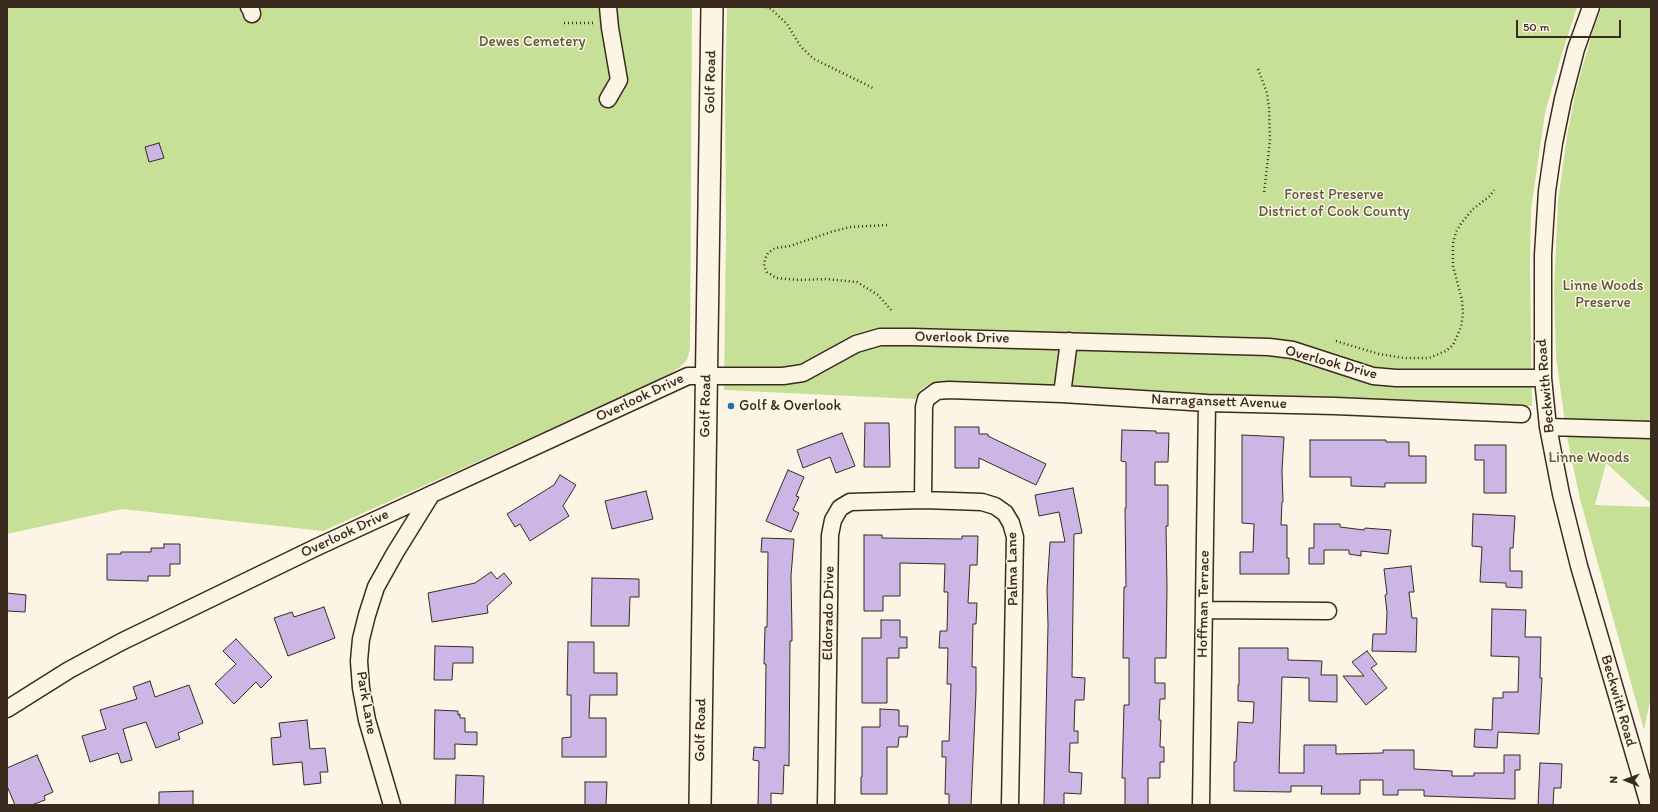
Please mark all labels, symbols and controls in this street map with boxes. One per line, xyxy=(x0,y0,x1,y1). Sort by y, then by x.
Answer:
scale bar xyxy=(1518,12,1623,38)
text: 50 m xyxy=(1523,20,1549,34)
park label: Dewes Cemetery xyxy=(479,33,585,51)
street label: Golf Road xyxy=(701,50,721,114)
park label: Forest Preserve District of Cook County xyxy=(1258,186,1410,221)
park label: Linne Woods Preserve xyxy=(1563,277,1643,312)
street label: Overlook Drive xyxy=(914,328,1010,348)
street label: Beckwith Road xyxy=(1533,338,1559,434)
street label: Overlook Drive xyxy=(1283,342,1379,384)
street label: Overlook Drive xyxy=(593,370,687,426)
street label: Golf Road xyxy=(696,374,716,438)
street label: Narragansett Avenue xyxy=(1151,391,1287,413)
place label: Golf & Overlook xyxy=(739,397,841,415)
marker: Golf & Overlook xyxy=(726,401,736,411)
park label: Linne Woods xyxy=(1549,449,1629,467)
street label: Overlook Drive xyxy=(298,506,392,562)
street label: Palma Lane xyxy=(1003,532,1023,606)
street label: Hoffman Terrace xyxy=(1194,550,1214,658)
street label: Eldorado Drive xyxy=(819,566,839,660)
street label: Beckwith Road xyxy=(1596,653,1640,749)
street label: Park Lane xyxy=(352,670,380,736)
street label: Golf Road xyxy=(691,698,711,762)
north arrow xyxy=(1606,760,1646,800)
text: N xyxy=(1607,776,1620,784)

